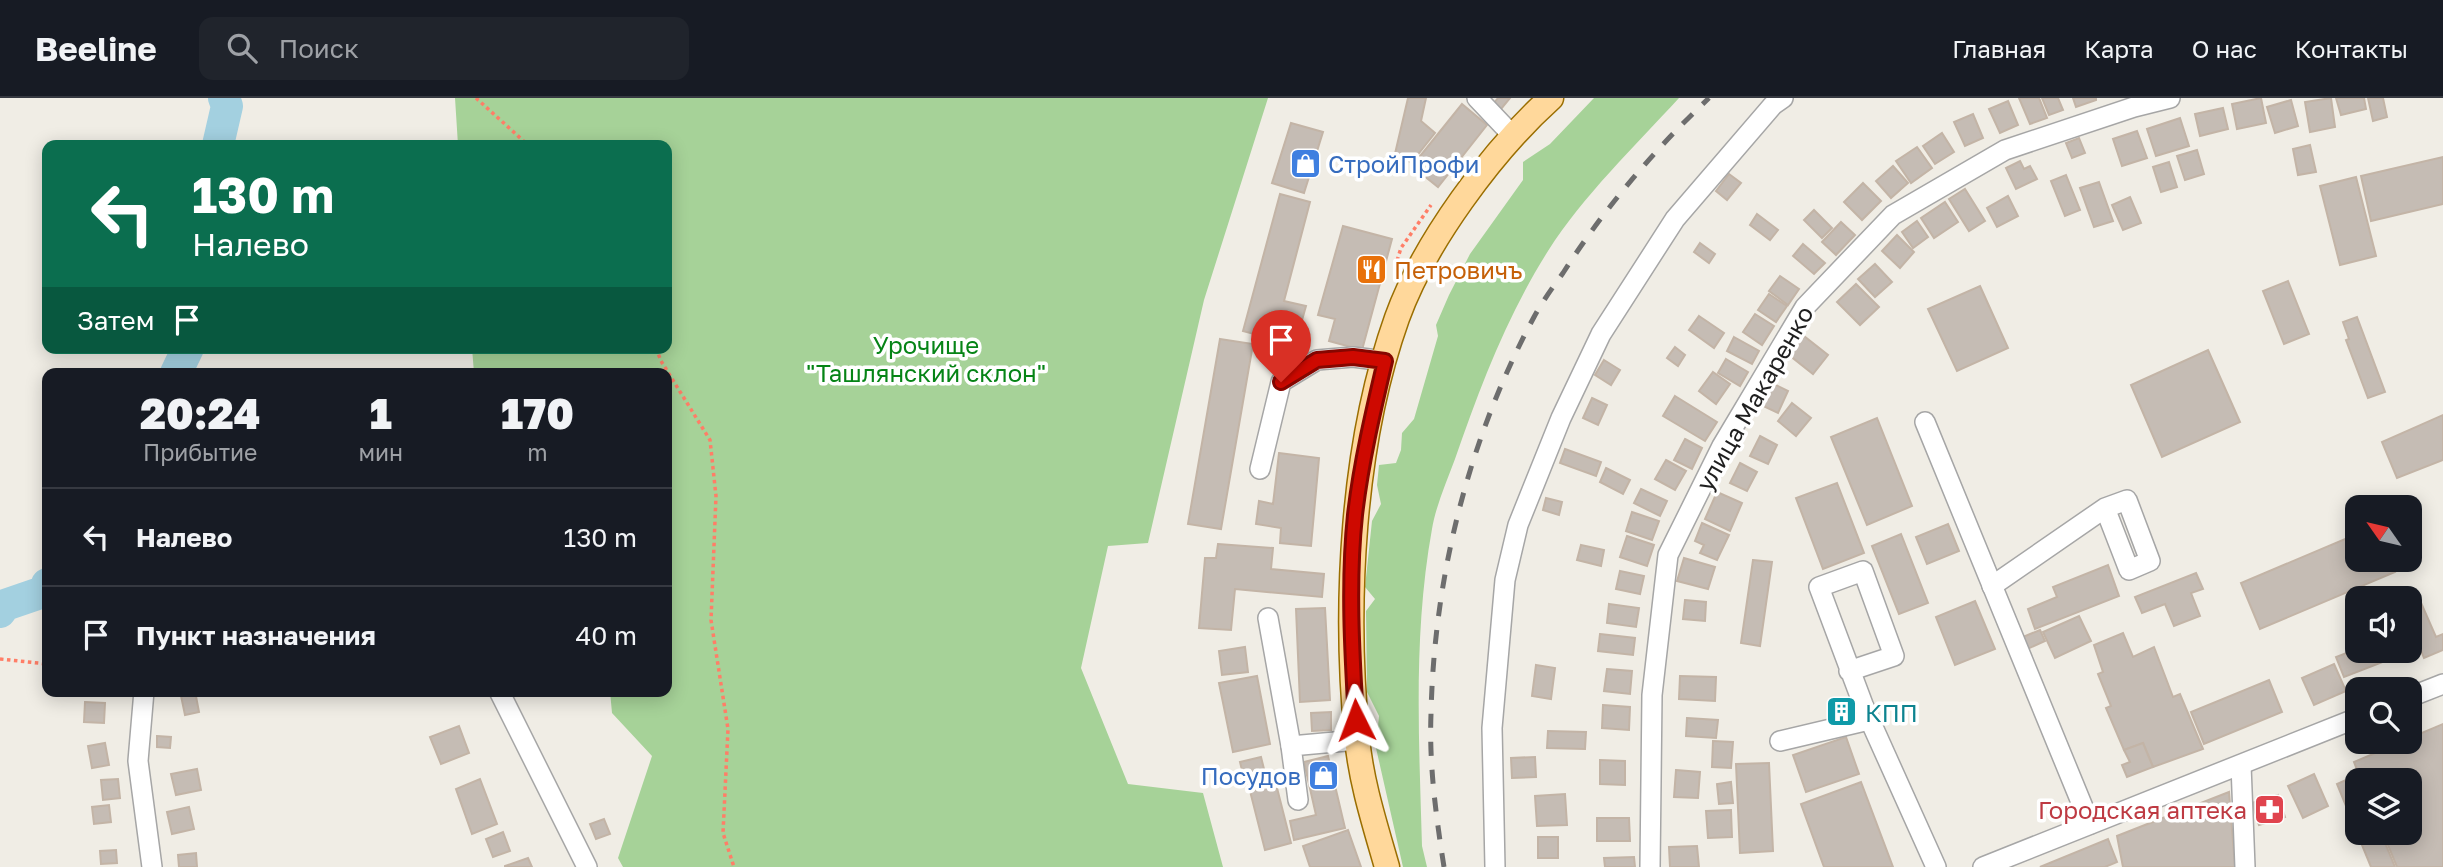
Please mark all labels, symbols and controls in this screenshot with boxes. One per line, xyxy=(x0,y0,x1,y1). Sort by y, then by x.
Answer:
search box xyxy=(199,17,689,80)
text: Beeline xyxy=(35,29,157,68)
icon: search xyxy=(223,29,261,67)
text: Поиск xyxy=(279,33,359,64)
text: Главная xyxy=(1952,34,2046,63)
text: Карта xyxy=(2084,34,2154,63)
text: О нас xyxy=(2192,34,2257,63)
text: Контакты xyxy=(2295,34,2408,63)
shop icon: СтройПрофи xyxy=(1288,146,1322,180)
place label: СтройПрофи xyxy=(1328,149,1479,178)
text: 130 m xyxy=(192,165,334,224)
icon: left xyxy=(77,168,168,259)
text: Налево xyxy=(192,225,309,263)
restaurant icon: Петровичъ xyxy=(1354,252,1388,286)
place label: Петровичъ xyxy=(1394,255,1523,284)
street label: улица Макаренко xyxy=(1689,300,1819,496)
icon: arrive xyxy=(168,301,206,339)
text: Затем xyxy=(77,305,154,336)
pin xyxy=(1251,310,1311,382)
icon: arrive xyxy=(1262,321,1300,359)
park label: Урочище "Ташлянский склон" xyxy=(806,330,1046,387)
text: 20:24 xyxy=(140,388,260,438)
text: 1 xyxy=(370,388,392,438)
text: 170 xyxy=(501,388,574,438)
text: Прибытие xyxy=(143,438,257,466)
text: мин xyxy=(358,438,403,466)
text: m xyxy=(527,438,548,466)
north arrow xyxy=(2345,495,2422,572)
map controls xyxy=(2345,495,2422,845)
icon: left xyxy=(77,518,115,556)
text: Налево xyxy=(136,522,232,553)
text: 130 m xyxy=(564,522,637,553)
button: sound xyxy=(2345,586,2422,663)
icon: arrive xyxy=(77,616,115,654)
text: Пункт назначения xyxy=(136,620,376,651)
text: 40 m xyxy=(576,620,637,651)
button: search xyxy=(2345,677,2422,754)
position arrow xyxy=(1319,683,1393,757)
building icon: КПП xyxy=(1825,695,1859,729)
place label: КПП xyxy=(1865,698,1918,727)
shop icon: Посудов xyxy=(1307,758,1341,792)
place label: Посудов xyxy=(1201,761,1301,790)
button: layers xyxy=(2345,768,2422,845)
pharmacy icon: Городская аптека xyxy=(2253,792,2287,826)
place label: Городская аптека xyxy=(2038,795,2247,824)

